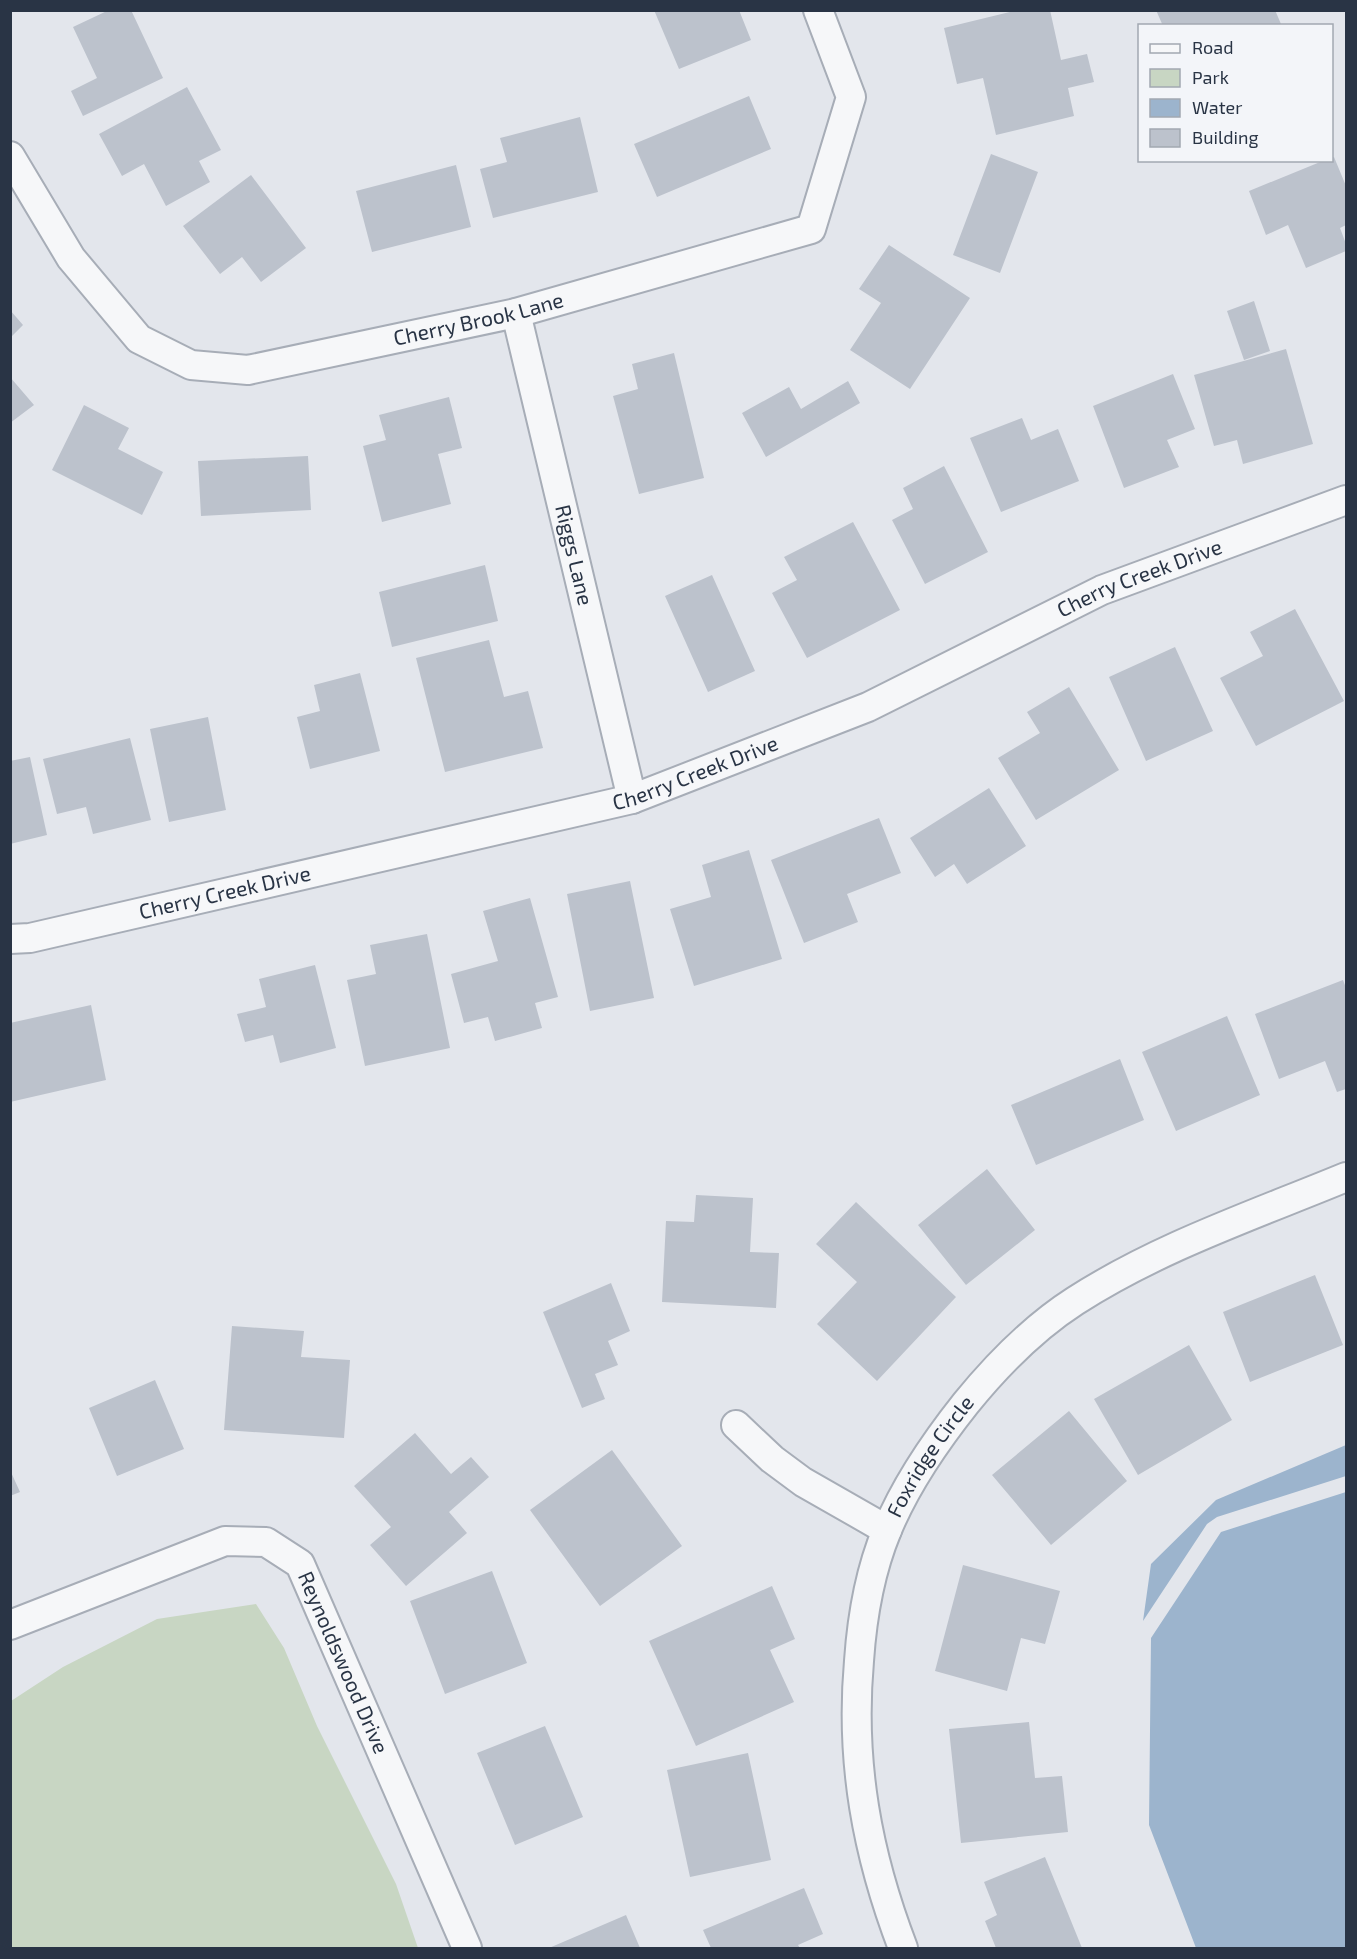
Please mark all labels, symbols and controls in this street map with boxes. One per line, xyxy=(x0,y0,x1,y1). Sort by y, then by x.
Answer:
legend xyxy=(1138,24,1333,162)
text: Road xyxy=(1192,36,1233,58)
text: Park xyxy=(1192,66,1229,88)
text: Water xyxy=(1192,96,1242,118)
text: Building xyxy=(1192,126,1259,148)
street label: Cherry Brook Lane xyxy=(391,286,566,350)
street label: Riggs Lane xyxy=(551,502,599,608)
street label: Cherry Creek Drive xyxy=(1052,533,1225,622)
street label: Cherry Creek Drive xyxy=(610,729,781,814)
street label: Cherry Creek Drive xyxy=(136,860,313,923)
street label: Foxridge Circle xyxy=(881,1390,978,1521)
street label: Reynoldswood Drive xyxy=(294,1567,395,1757)

